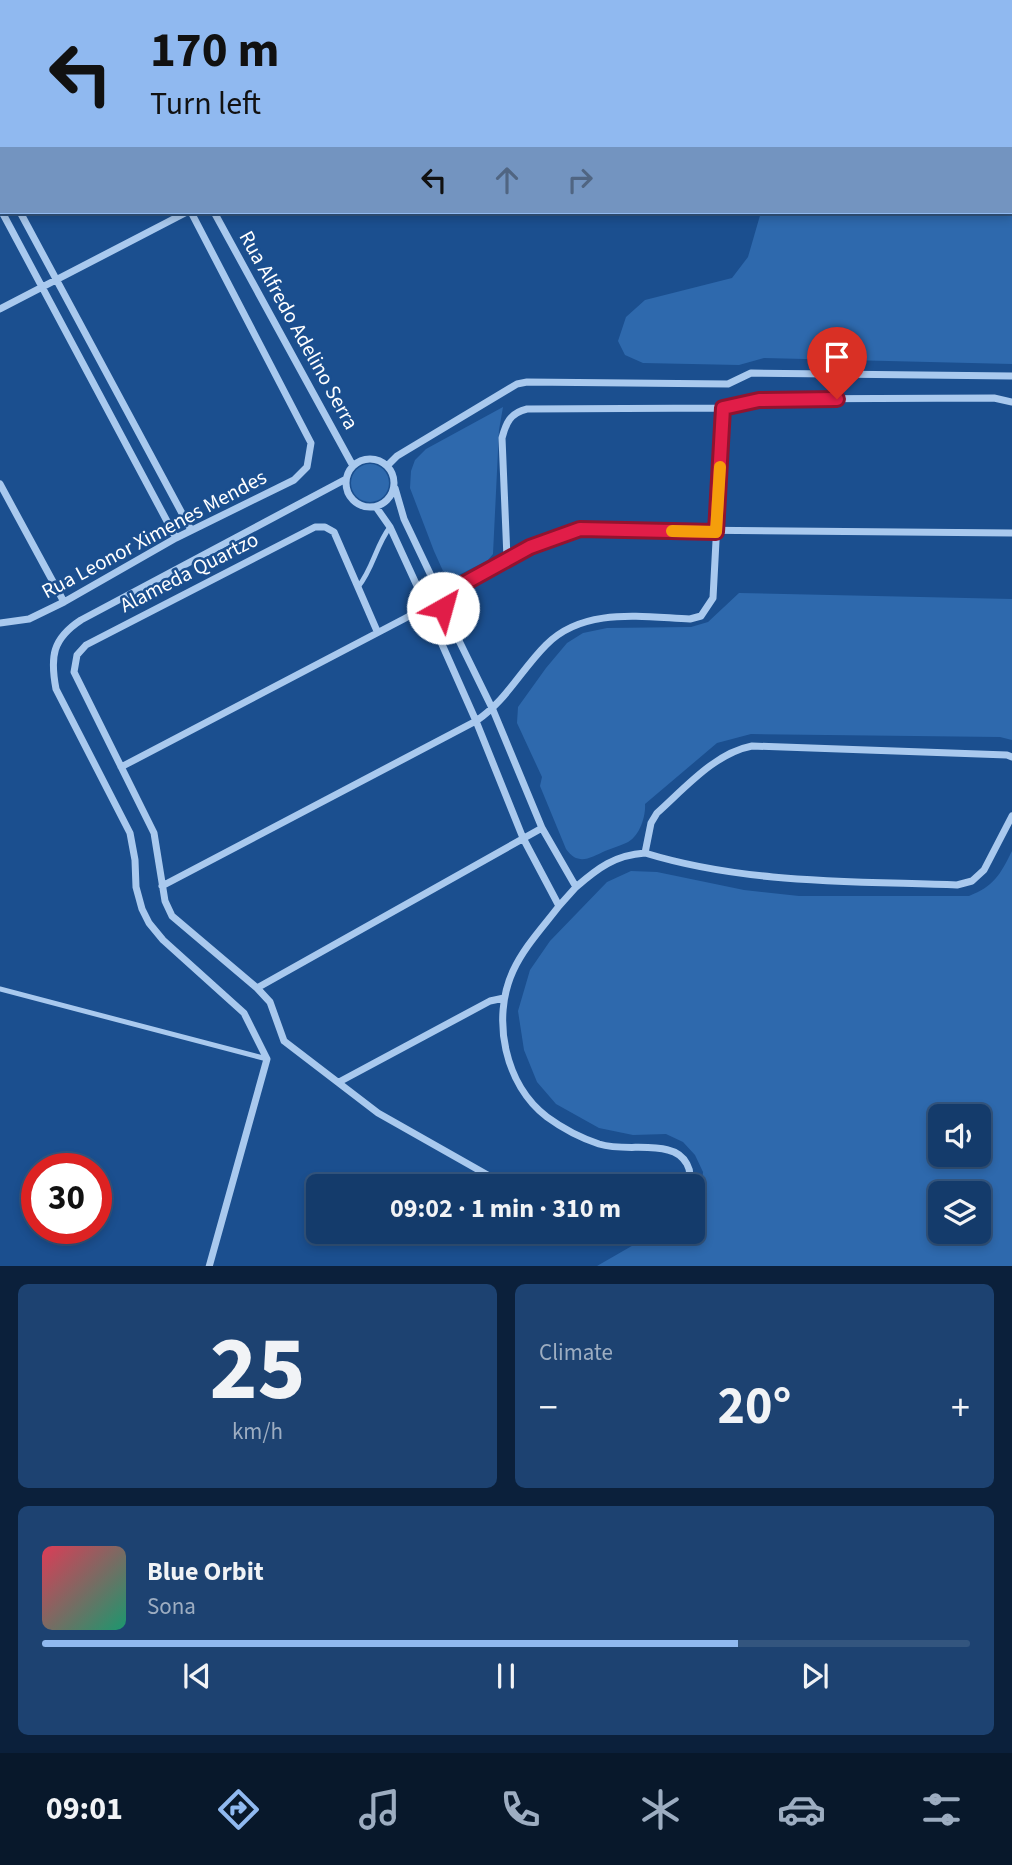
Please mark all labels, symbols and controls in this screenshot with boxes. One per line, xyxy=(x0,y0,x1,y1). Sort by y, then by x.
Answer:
text: 170 m xyxy=(150,16,279,86)
icon: left xyxy=(35,28,126,119)
text: Turn left xyxy=(150,81,261,127)
icon: left xyxy=(415,161,453,199)
icon: ahead xyxy=(488,161,526,199)
icon: right xyxy=(561,161,599,199)
street label: Rua Alfredo Adelino Serra xyxy=(232,225,366,435)
pin xyxy=(807,327,867,399)
icon: arrive xyxy=(818,338,856,376)
street label: Rua Leonor Ximenes Mendes xyxy=(36,462,272,606)
street label: Alameda Quartzo xyxy=(114,524,264,620)
position arrow xyxy=(406,571,480,645)
map controls xyxy=(928,1104,991,1244)
button: sound xyxy=(928,1104,991,1167)
speed limit sign: 30 xyxy=(21,1153,112,1244)
button: layers xyxy=(928,1181,991,1244)
text: 09:02 · 1 min · 310 m xyxy=(390,1190,621,1227)
text: 25 xyxy=(209,1305,306,1434)
text: Climate xyxy=(539,1336,613,1369)
text: 20° xyxy=(718,1370,791,1444)
text: − xyxy=(539,1381,558,1435)
text: + xyxy=(951,1381,970,1435)
text: km/h xyxy=(232,1415,283,1448)
text: Blue Orbit xyxy=(147,1553,264,1590)
text: Sona xyxy=(147,1590,196,1623)
icon: previous xyxy=(178,1657,216,1695)
icon: pause xyxy=(487,1657,525,1695)
icon: next xyxy=(796,1657,834,1695)
icon: directions xyxy=(214,1785,263,1834)
icon: music xyxy=(355,1785,404,1834)
icon: phone xyxy=(496,1785,545,1834)
icon: climate xyxy=(636,1785,685,1834)
icon: car xyxy=(777,1785,826,1834)
icon: filters xyxy=(917,1785,966,1834)
text: 09:01 xyxy=(46,1786,123,1832)

